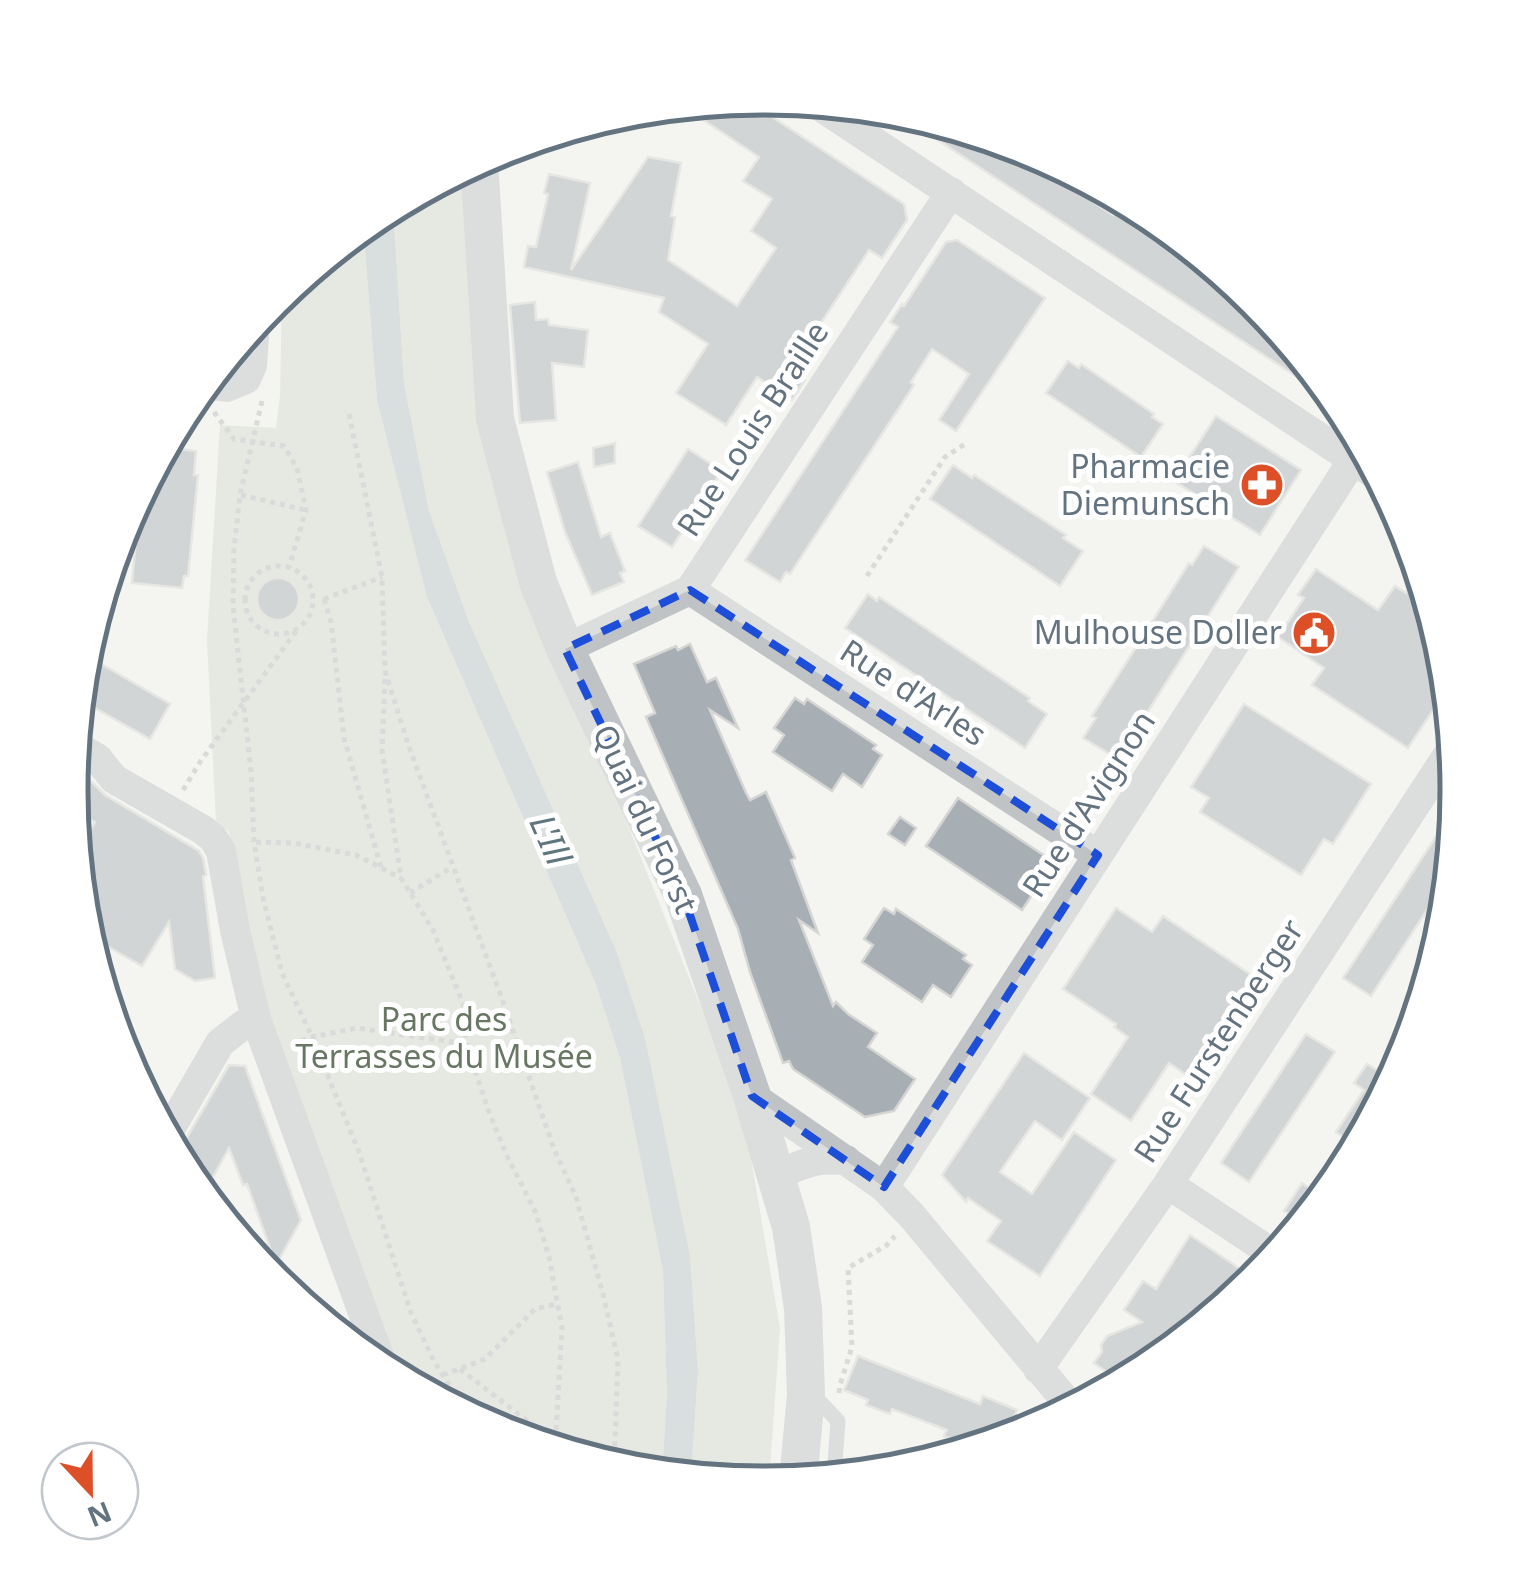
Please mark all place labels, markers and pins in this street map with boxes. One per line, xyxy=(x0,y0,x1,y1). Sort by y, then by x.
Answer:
place label: Pharmacie Diemunsch xyxy=(1060,444,1230,524)
pharmacy icon: Pharmacie Diemunsch xyxy=(1239,462,1285,508)
place label: Mulhouse Doller xyxy=(1034,610,1282,653)
public building icon: Mulhouse Doller xyxy=(1291,610,1337,656)

